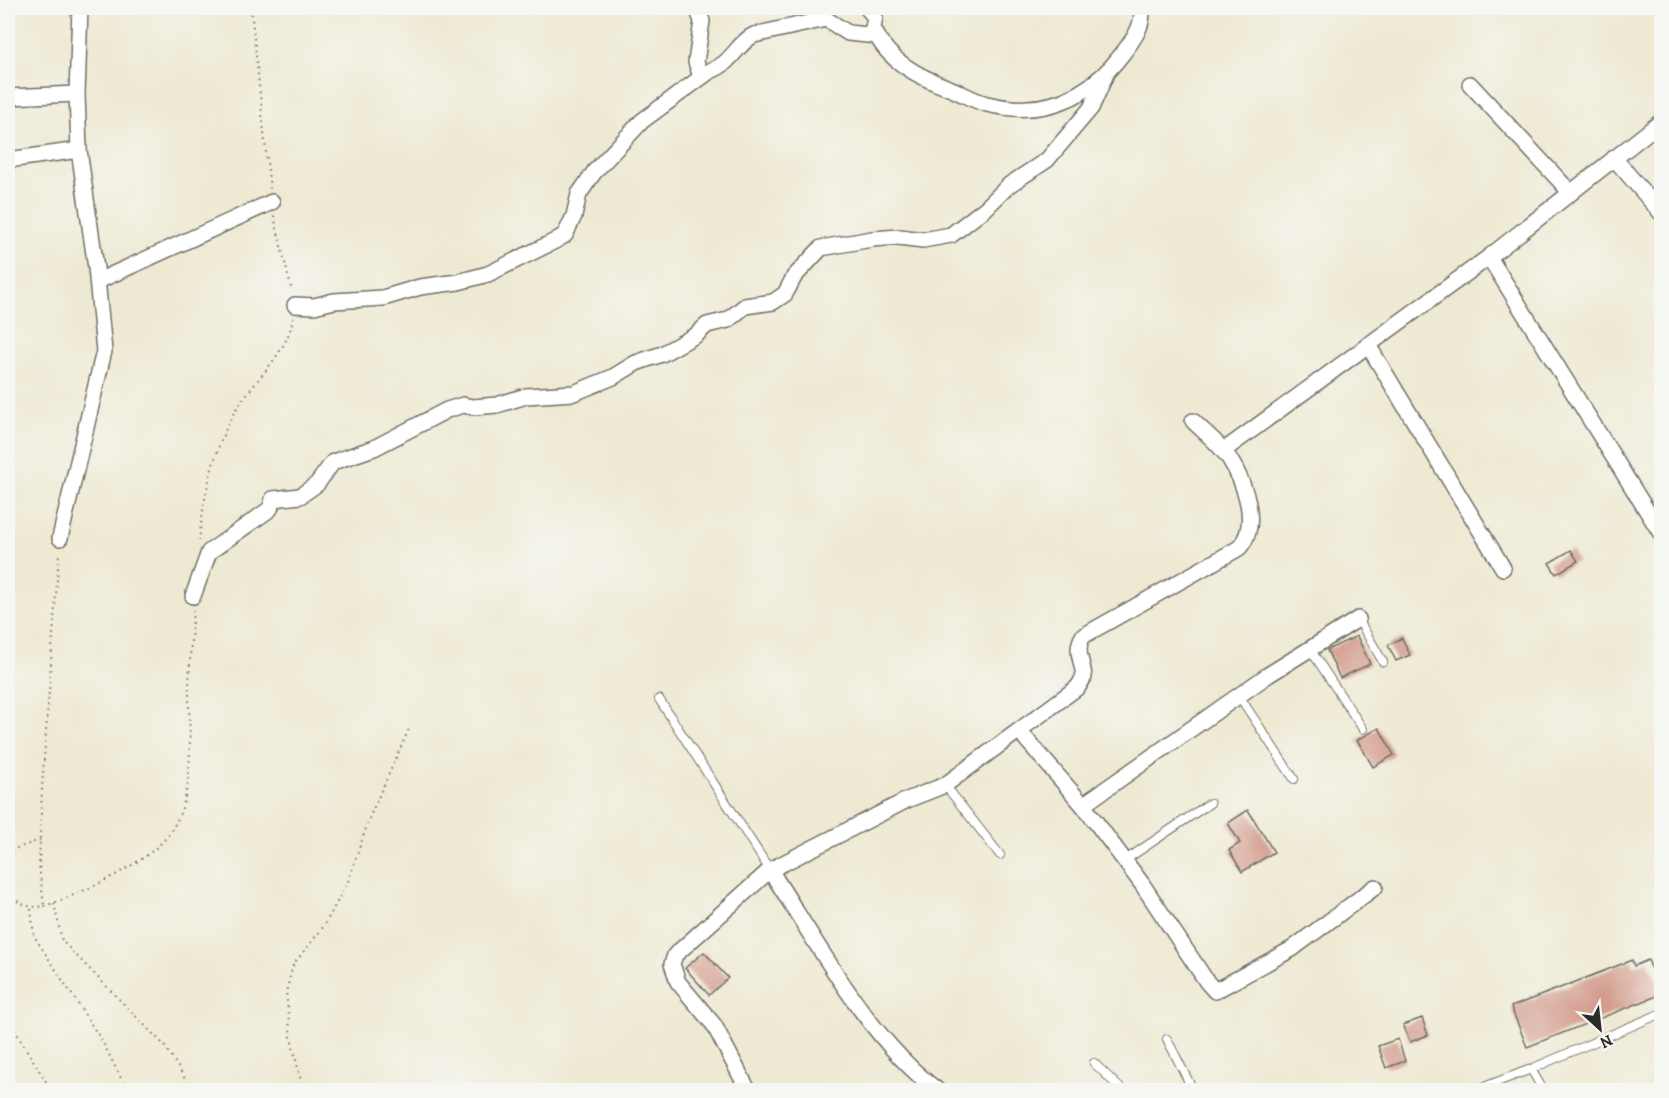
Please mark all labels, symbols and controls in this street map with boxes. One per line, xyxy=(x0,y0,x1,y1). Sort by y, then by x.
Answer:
north arrow xyxy=(1570,999,1630,1059)
text: N xyxy=(1596,1029,1617,1054)

